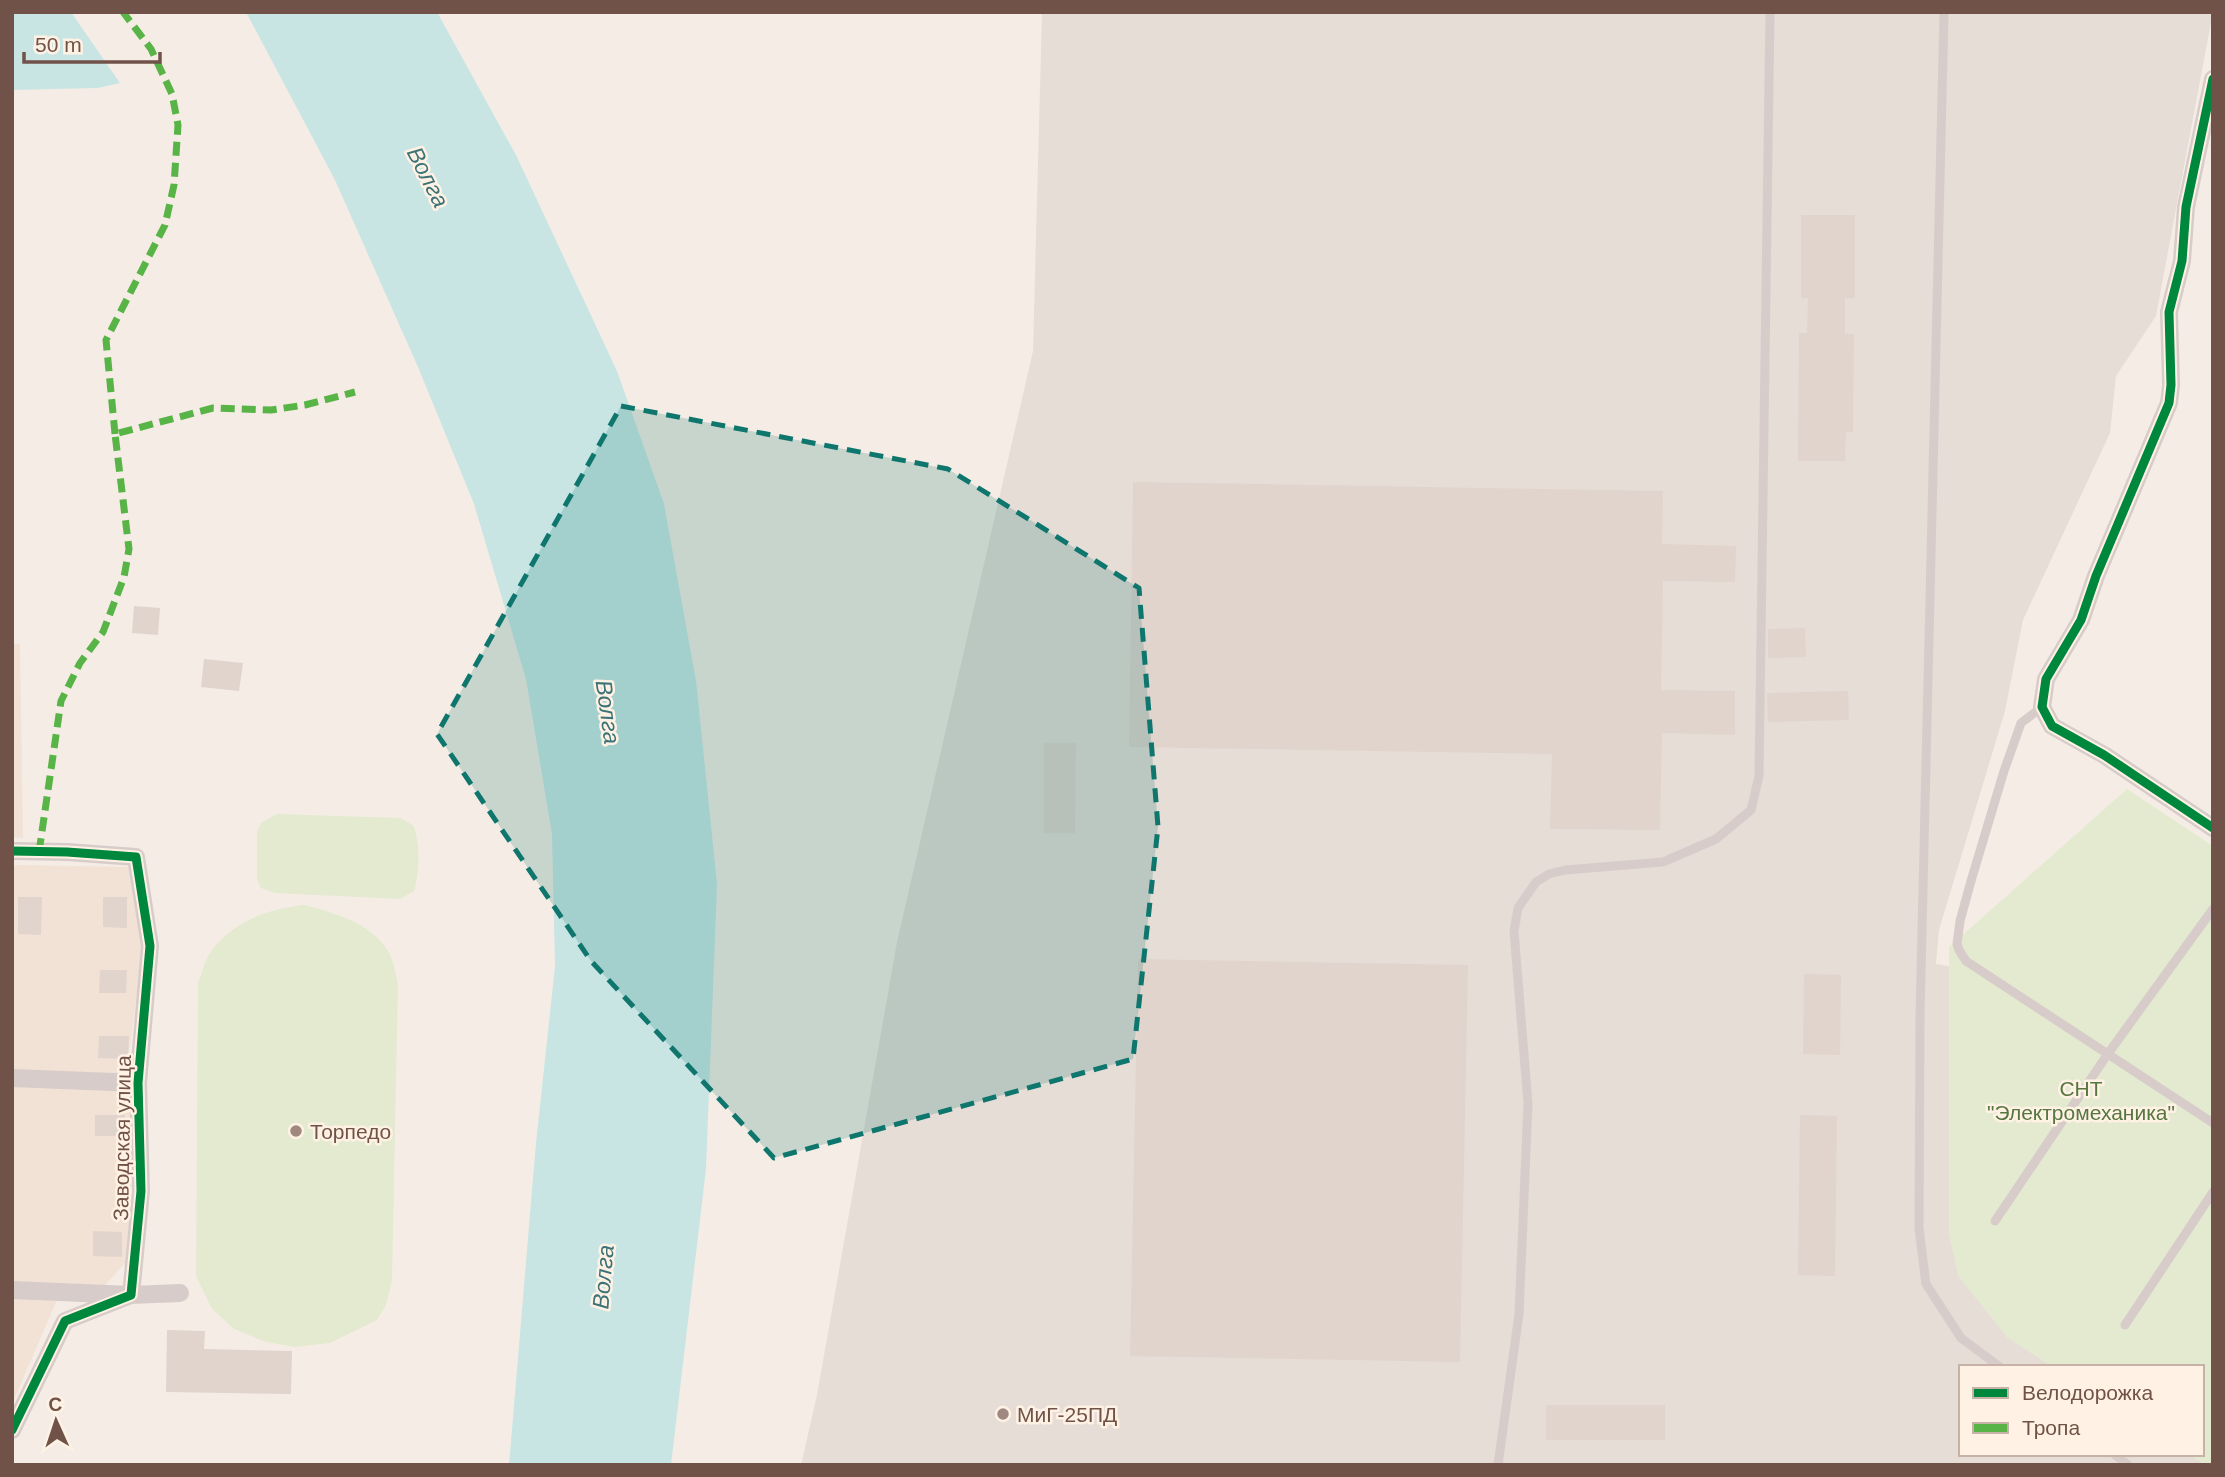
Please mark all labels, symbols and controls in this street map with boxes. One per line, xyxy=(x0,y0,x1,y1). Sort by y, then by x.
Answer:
scale bar xyxy=(24,21,161,65)
text: 50 m xyxy=(35,33,82,56)
water label: Волга xyxy=(402,142,454,212)
water label: Волга xyxy=(591,678,625,746)
street label: Заводская улица xyxy=(109,1055,135,1221)
park label: СНТ "Электромеханика" xyxy=(1987,1077,2175,1124)
place label: Торпедо xyxy=(310,1120,391,1143)
marker: Торпедо xyxy=(288,1123,304,1139)
water label: Волга xyxy=(587,1244,619,1310)
legend xyxy=(1959,1365,2204,1456)
text: Велодорожка xyxy=(2022,1381,2153,1404)
north arrow xyxy=(21,1386,91,1456)
text: С xyxy=(48,1394,63,1415)
place label: МиГ-25ПД xyxy=(1017,1403,1117,1426)
marker: МиГ-25ПД xyxy=(995,1406,1011,1422)
text: Тропа xyxy=(2022,1416,2080,1439)

